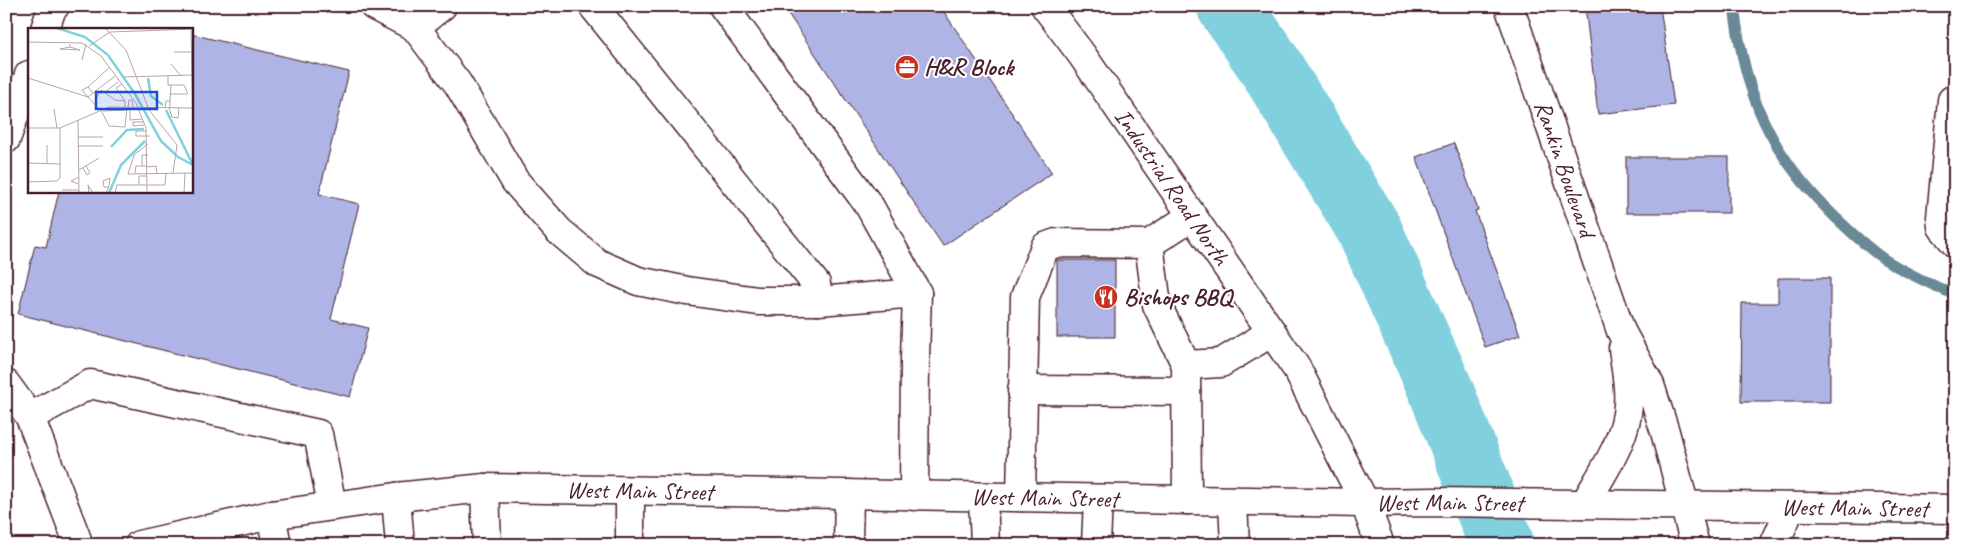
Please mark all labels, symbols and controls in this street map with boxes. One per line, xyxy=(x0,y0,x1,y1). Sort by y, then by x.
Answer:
inset map xyxy=(28,28,192,192)
place label: H&R Block xyxy=(924,52,1015,82)
office icon: H&R Block xyxy=(894,54,920,80)
street label: Rankin Boulevard xyxy=(1528,97,1603,244)
street label: Industrial Road North xyxy=(1108,103,1237,272)
place label: Bishops BBQ xyxy=(1124,282,1235,312)
restaurant icon: Bishops BBQ xyxy=(1093,284,1119,310)
street label: West Main Street xyxy=(566,474,717,507)
street label: West Main Street xyxy=(971,481,1121,514)
street label: West Main Street xyxy=(1376,487,1526,518)
street label: West Main Street xyxy=(1781,492,1931,524)

